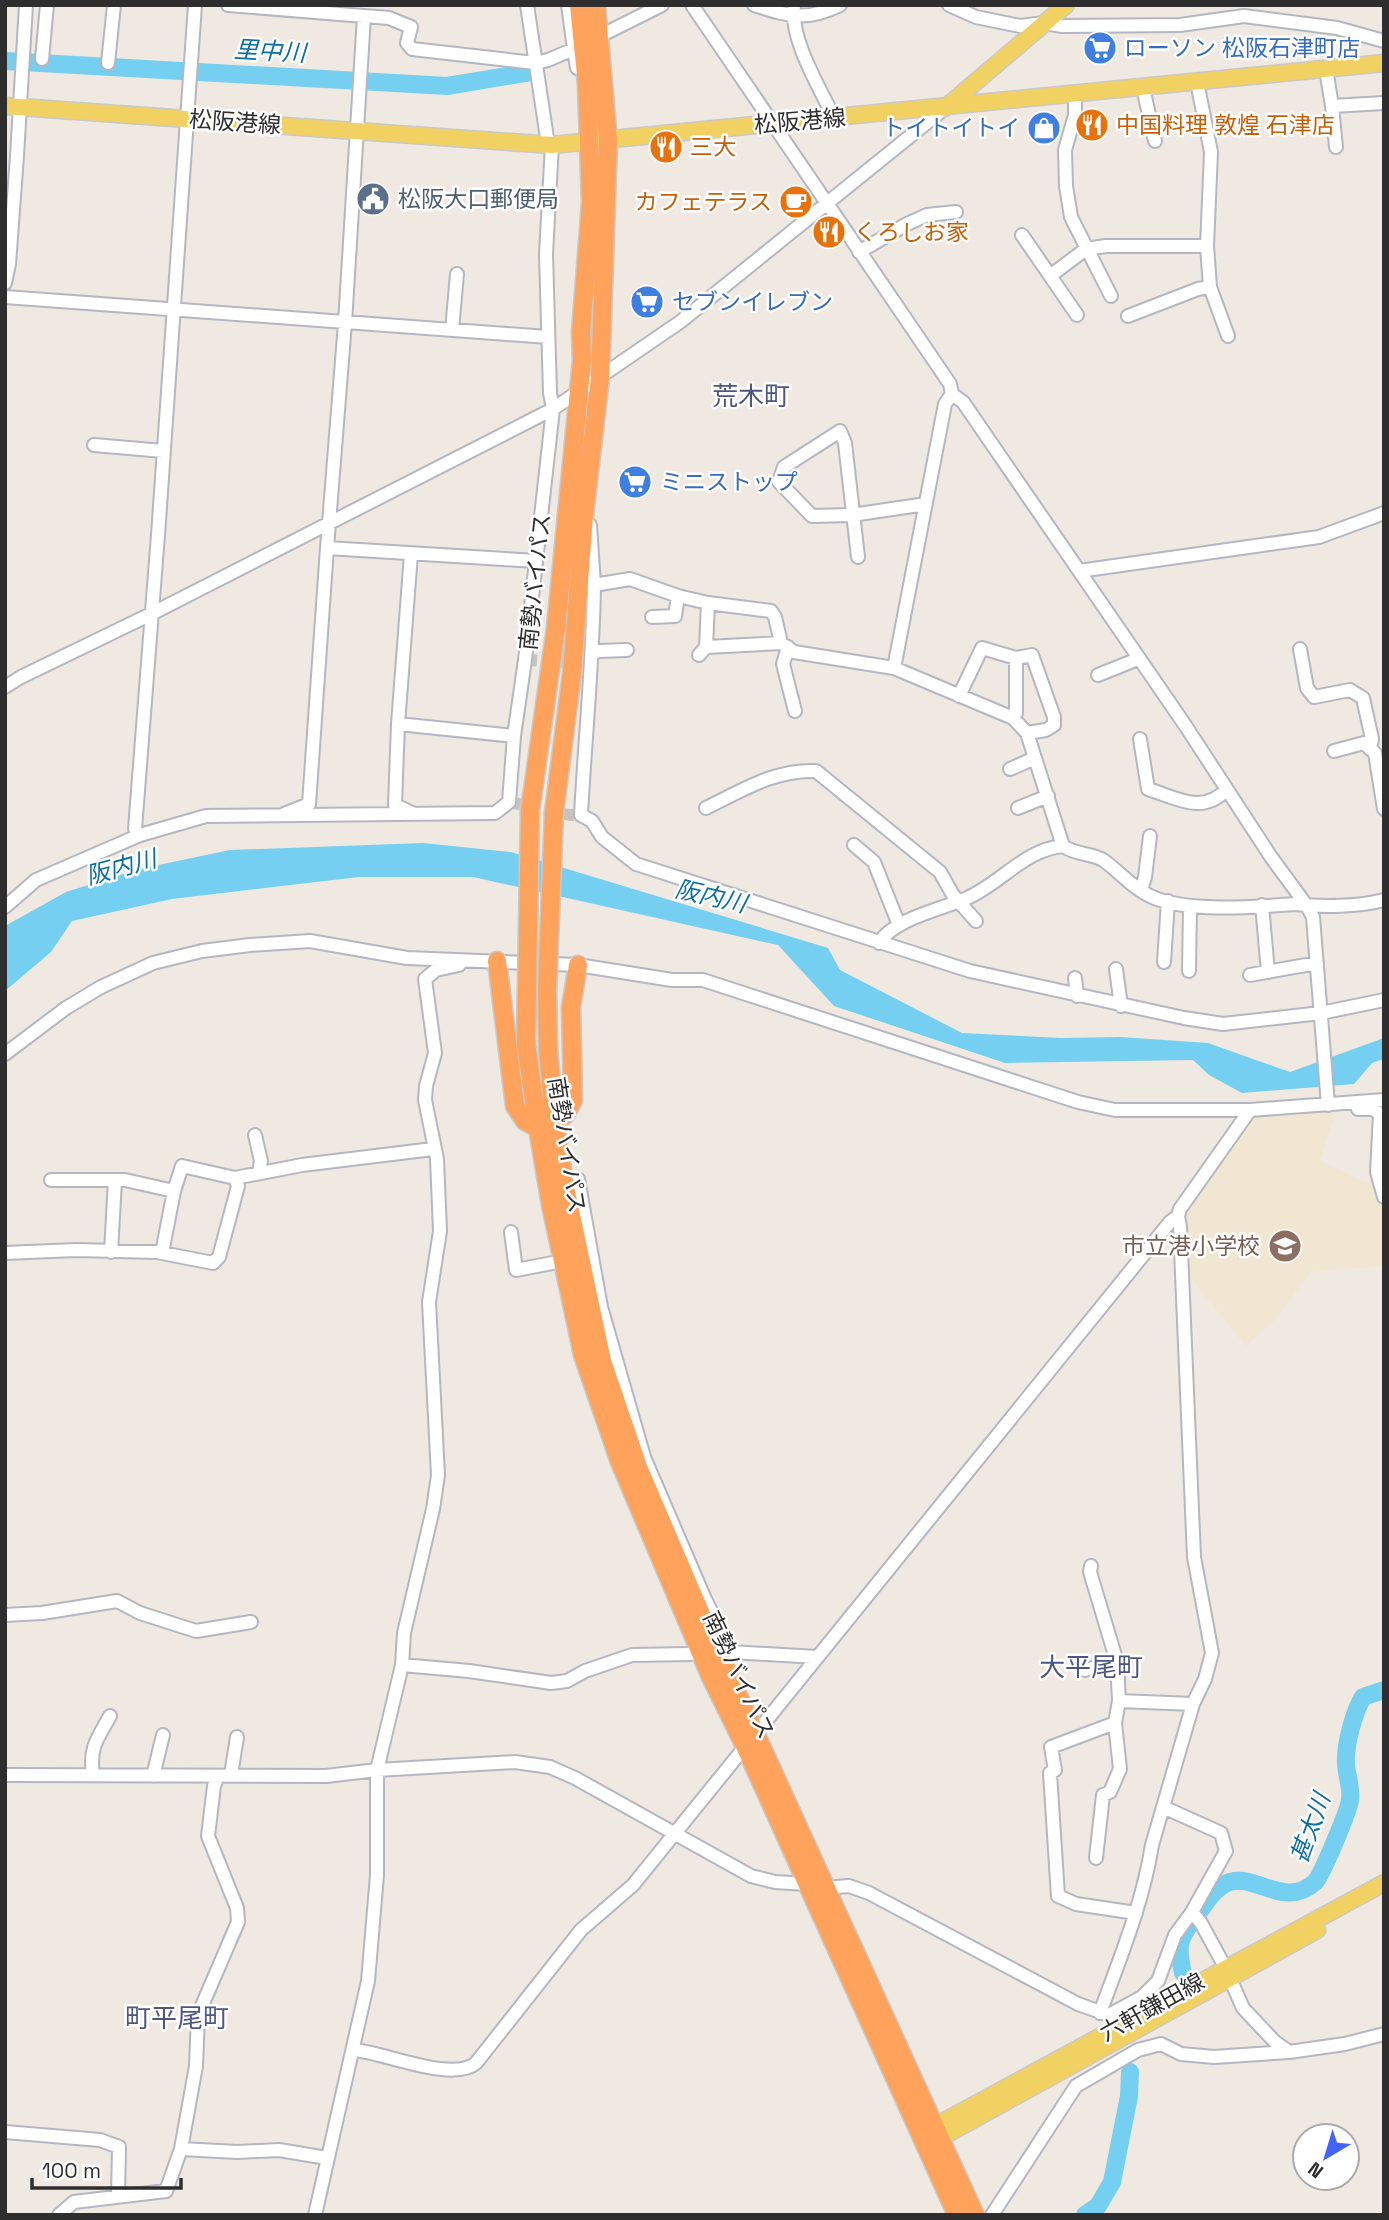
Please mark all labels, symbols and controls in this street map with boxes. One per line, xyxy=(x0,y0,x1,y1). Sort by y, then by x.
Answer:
supermarket icon: ローソン 松阪石津町店 xyxy=(1081,29,1119,67)
place label: ローソン 松阪石津町店 xyxy=(1124,33,1360,63)
water label: 里中川 xyxy=(233,34,310,69)
street label: 松阪港線 xyxy=(753,102,847,140)
street label: 松阪港線 xyxy=(188,104,282,140)
restaurant icon: 中国料理 敦煌 石津店 xyxy=(1073,106,1111,144)
shop icon: トイトイトイ xyxy=(1025,109,1063,147)
place label: 中国料理 敦煌 石津店 xyxy=(1116,110,1335,140)
place label: トイトイトイ xyxy=(882,113,1020,143)
restaurant icon: 三大 xyxy=(647,128,685,166)
place label: 三大 xyxy=(690,132,736,162)
public building icon: 松阪大口郵便局 xyxy=(354,180,392,218)
cafe icon: カフェテラス xyxy=(777,183,815,221)
place label: 松阪大口郵便局 xyxy=(398,184,559,214)
place label: カフェテラス xyxy=(634,187,772,217)
restaurant icon: くろしお家 xyxy=(810,213,848,251)
place label: くろしお家 xyxy=(854,217,969,247)
supermarket icon: セブンイレブン xyxy=(628,283,666,321)
place label: セブンイレブン xyxy=(672,287,833,317)
district label: 荒木町 xyxy=(712,379,790,413)
supermarket icon: ミニストップ xyxy=(616,463,654,501)
place label: ミニストップ xyxy=(660,467,798,497)
street label: 南勢バイパス xyxy=(513,512,557,652)
water label: 阪内川 xyxy=(82,842,163,891)
water label: 阪内川 xyxy=(672,873,752,920)
street label: 南勢バイパス xyxy=(541,1075,593,1215)
school or university icon: 市立港小学校 xyxy=(1266,1227,1304,1265)
place label: 市立港小学校 xyxy=(1122,1231,1260,1261)
street label: 南勢バイパス xyxy=(696,1606,782,1744)
district label: 大平尾町 xyxy=(1039,1650,1143,1684)
water label: 甚太川 xyxy=(1283,1786,1338,1867)
street label: 六軒鎌田線 xyxy=(1094,1966,1210,2048)
district label: 町平尾町 xyxy=(125,2001,229,2035)
north arrow xyxy=(1291,2122,1361,2192)
scale bar xyxy=(32,2146,180,2190)
text: N xyxy=(1303,2156,1329,2184)
text: 100 m xyxy=(42,2157,101,2184)

